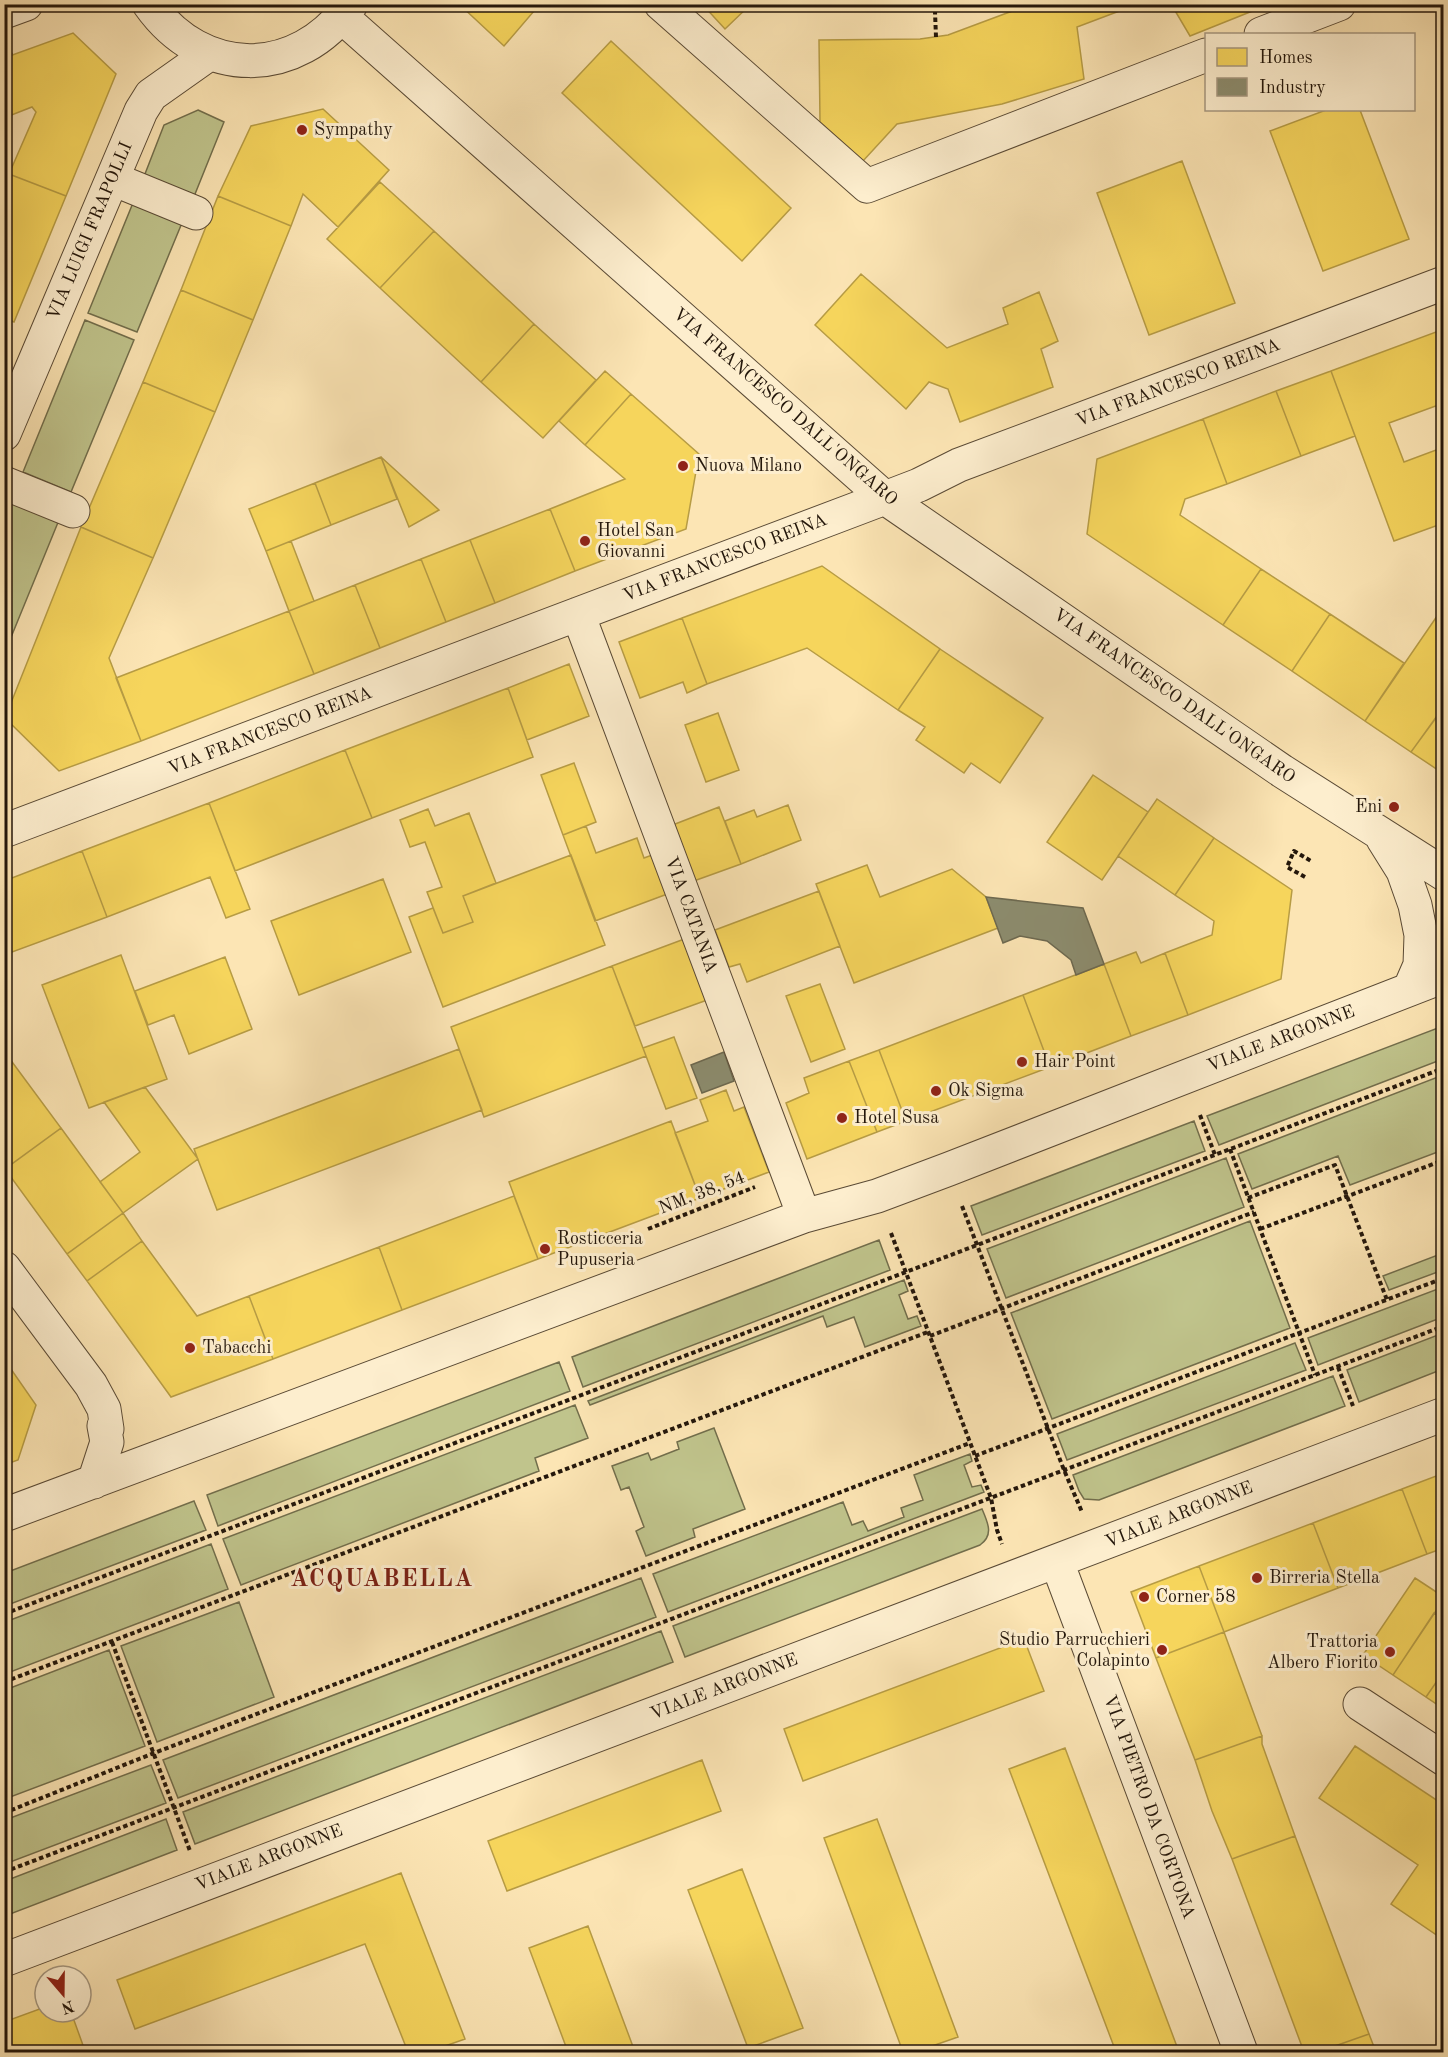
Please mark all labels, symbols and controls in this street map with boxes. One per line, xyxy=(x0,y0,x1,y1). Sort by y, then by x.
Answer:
legend xyxy=(1205,33,1415,111)
text: Homes xyxy=(1259,49,1313,67)
text: Industry xyxy=(1259,79,1326,97)
place label: Sympathy xyxy=(314,121,393,139)
marker: Sympathy xyxy=(295,123,309,137)
street label: VIA LUIGI FRAPOLLI xyxy=(44,139,136,323)
street label: VIA FRANCESCO DALL'ONGARO xyxy=(669,305,901,509)
street label: VIA FRANCESCO REINA xyxy=(1073,336,1283,430)
place label: Nuova Milano xyxy=(695,457,802,475)
marker: Nuova Milano xyxy=(676,459,690,473)
street label: VIA FRANCESCO REINA xyxy=(620,511,830,605)
place label: Hotel San Giovanni xyxy=(597,522,675,561)
marker: Hotel San Giovanni xyxy=(578,534,592,548)
street label: VIA FRANCESCO DALL'ONGARO xyxy=(1050,605,1298,787)
street label: VIA FRANCESCO REINA xyxy=(165,684,375,778)
place label: Eni xyxy=(1355,798,1382,816)
marker: Eni xyxy=(1387,800,1401,814)
street label: VIA CATANIA xyxy=(662,854,721,976)
street label: VIALE ARGONNE xyxy=(1205,1003,1357,1075)
place label: Hair Point xyxy=(1034,1053,1115,1071)
marker: Hair Point xyxy=(1015,1055,1029,1069)
place label: Ok Sigma xyxy=(948,1082,1024,1100)
marker: Ok Sigma xyxy=(929,1084,943,1098)
place label: Hotel Susa xyxy=(854,1109,939,1127)
marker: Hotel Susa xyxy=(835,1111,849,1125)
street label: NM, 38, 54 xyxy=(656,1168,748,1218)
place label: Rosticceria Pupuseria xyxy=(557,1230,643,1269)
marker: Rosticceria Pupuseria xyxy=(538,1242,552,1256)
place label: Tabacchi xyxy=(202,1339,271,1357)
marker: Tabacchi xyxy=(183,1341,197,1355)
street label: VIALE ARGONNE xyxy=(1103,1479,1255,1551)
district label: ACQUABELLA xyxy=(290,1568,474,1592)
place label: Birreria Stella xyxy=(1269,1569,1380,1587)
marker: Birreria Stella xyxy=(1250,1571,1264,1585)
place label: Corner 58 xyxy=(1156,1588,1236,1606)
marker: Corner 58 xyxy=(1137,1590,1151,1604)
place label: Studio Parrucchieri Colapinto xyxy=(999,1631,1150,1670)
place label: Trattoria Albero Fiorito xyxy=(1267,1633,1378,1672)
marker: Studio Parrucchieri Colapinto xyxy=(1155,1643,1169,1657)
marker: Trattoria Albero Fiorito xyxy=(1383,1645,1397,1659)
street label: VIALE ARGONNE xyxy=(648,1651,800,1723)
street label: VIA PIETRO DA CORTONA xyxy=(1100,1693,1198,1921)
street label: VIALE ARGONNE xyxy=(193,1822,345,1894)
north arrow xyxy=(33,1964,93,2024)
text: N xyxy=(58,1997,76,2016)

